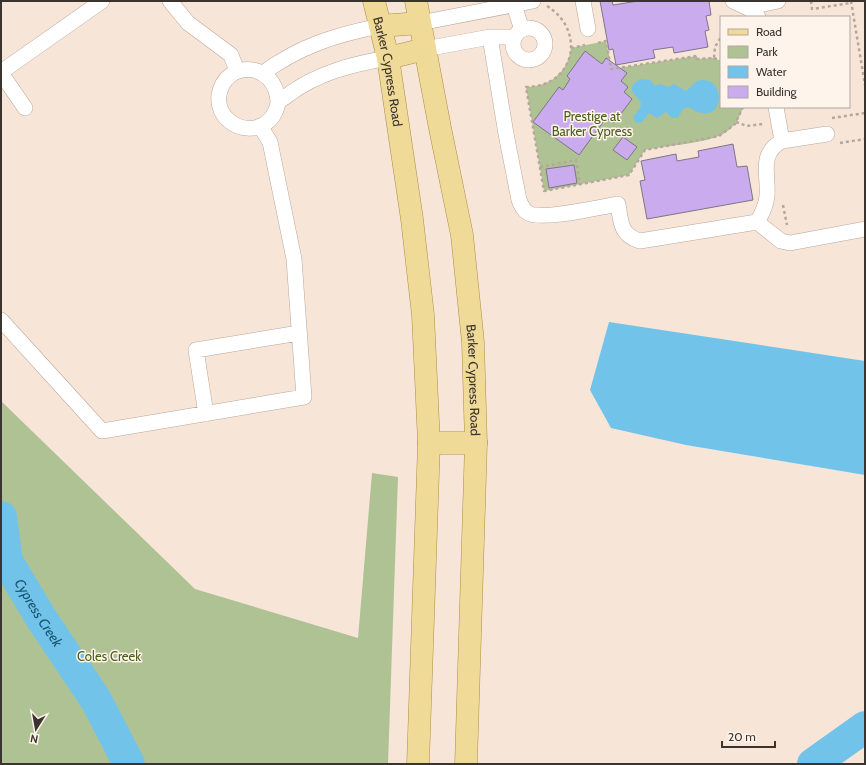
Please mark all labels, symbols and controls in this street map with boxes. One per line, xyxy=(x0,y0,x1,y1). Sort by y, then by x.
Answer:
street label: Barker Cypress Road xyxy=(370,15,406,128)
legend xyxy=(720,16,850,108)
text: Road xyxy=(756,24,782,39)
text: Park xyxy=(756,44,778,59)
text: Water xyxy=(756,64,787,79)
text: Building xyxy=(756,84,798,99)
park label: Prestige at Barker Cypress xyxy=(552,108,633,139)
street label: Barker Cypress Road xyxy=(463,323,484,436)
water label: Cypress Creek xyxy=(11,575,67,651)
park label: Coles Creek xyxy=(77,648,141,664)
north arrow xyxy=(16,709,56,749)
scale bar xyxy=(722,723,775,749)
text: 20 m xyxy=(728,729,756,744)
text: N xyxy=(29,731,39,746)

